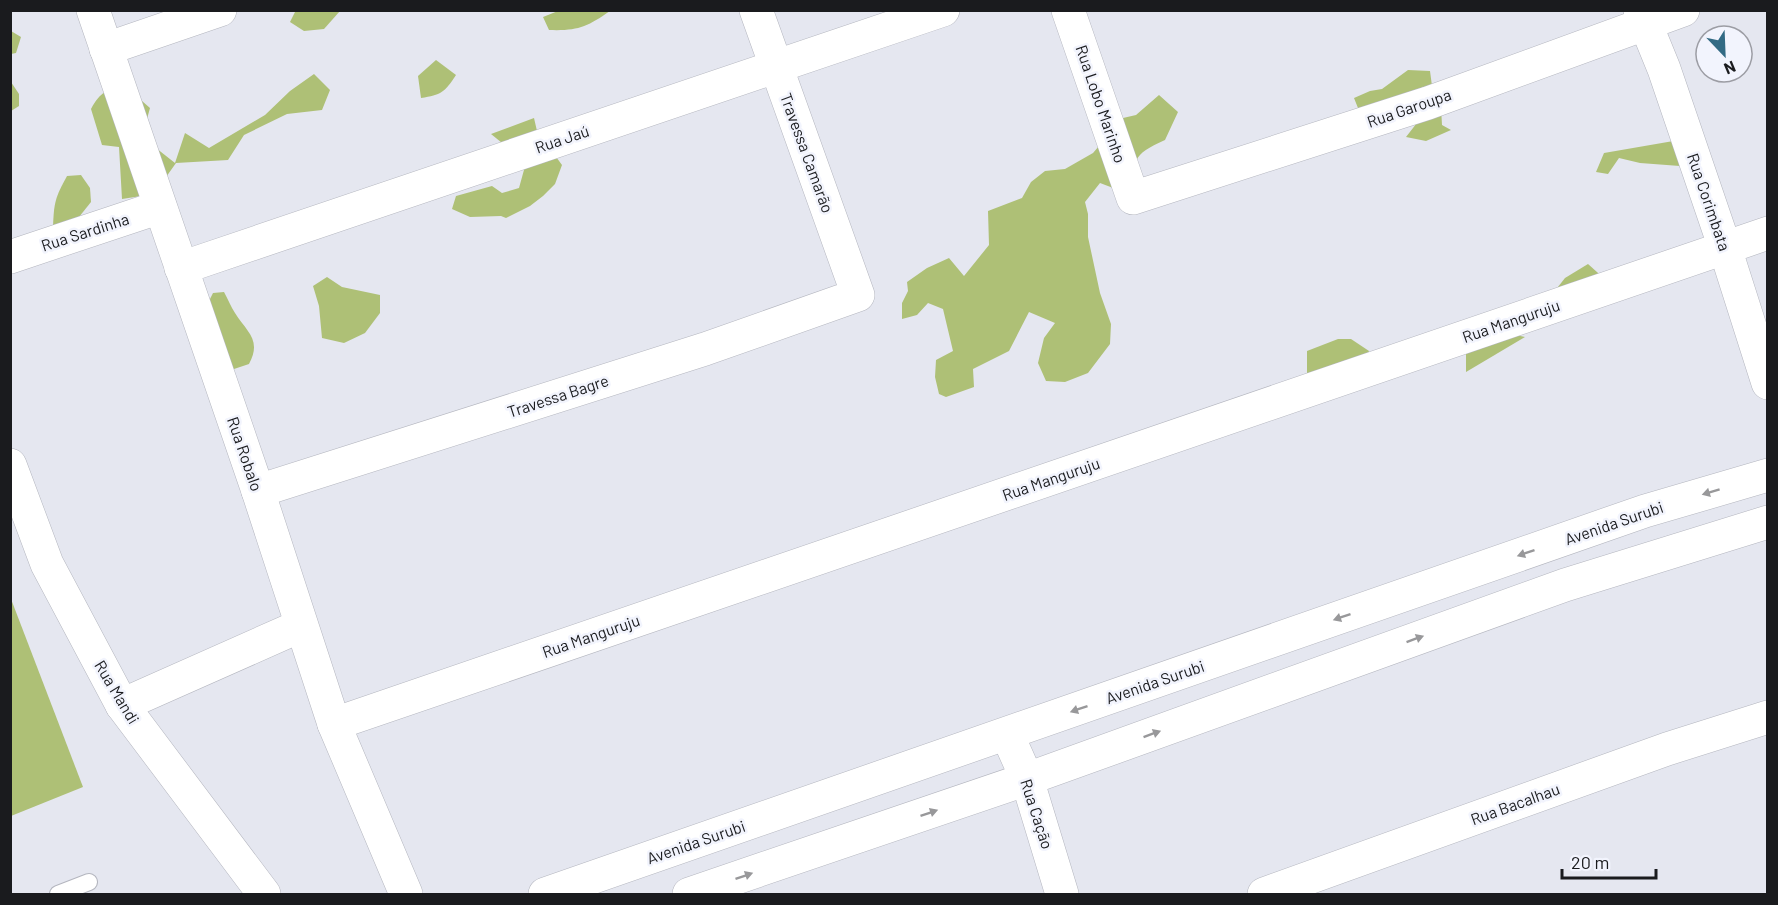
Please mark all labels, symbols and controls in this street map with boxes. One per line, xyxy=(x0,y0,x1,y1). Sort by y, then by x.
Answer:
north arrow xyxy=(1694,24,1754,84)
street label: Rua Lobo Marinho xyxy=(1072,42,1131,165)
text: N xyxy=(1721,57,1739,79)
street label: Rua Garoupa xyxy=(1364,84,1453,131)
street label: Travessa Camarão xyxy=(777,90,838,215)
street label: Rua Jaú xyxy=(532,120,591,157)
street label: Rua Corimbata xyxy=(1684,150,1735,253)
street label: Rua Sardinha xyxy=(39,208,131,255)
street label: Rua Manguruju xyxy=(1460,295,1562,346)
street label: Travessa Bagre xyxy=(505,370,611,421)
street label: Rua Robalo xyxy=(224,414,267,494)
street label: Rua Manguruju xyxy=(1000,453,1102,504)
one-way arrow xyxy=(1702,488,1720,497)
street label: Avenida Surubi xyxy=(1562,497,1666,548)
one-way arrow xyxy=(1517,549,1535,558)
street label: Rua Manguruju xyxy=(540,610,642,661)
one-way arrow xyxy=(1333,613,1351,623)
one-way arrow xyxy=(1406,634,1424,644)
street label: Avenida Surubi xyxy=(1103,656,1207,707)
street label: Rua Mandi xyxy=(91,657,144,727)
one-way arrow xyxy=(1070,705,1088,715)
one-way arrow xyxy=(1143,729,1161,738)
street label: Rua Cação xyxy=(1017,776,1058,851)
street label: Rua Bacalhau xyxy=(1468,779,1562,828)
one-way arrow xyxy=(920,807,938,817)
street label: Avenida Surubi xyxy=(644,816,748,867)
scale bar xyxy=(1562,842,1656,880)
text: 20 m xyxy=(1571,851,1609,873)
one-way arrow xyxy=(735,870,753,880)

